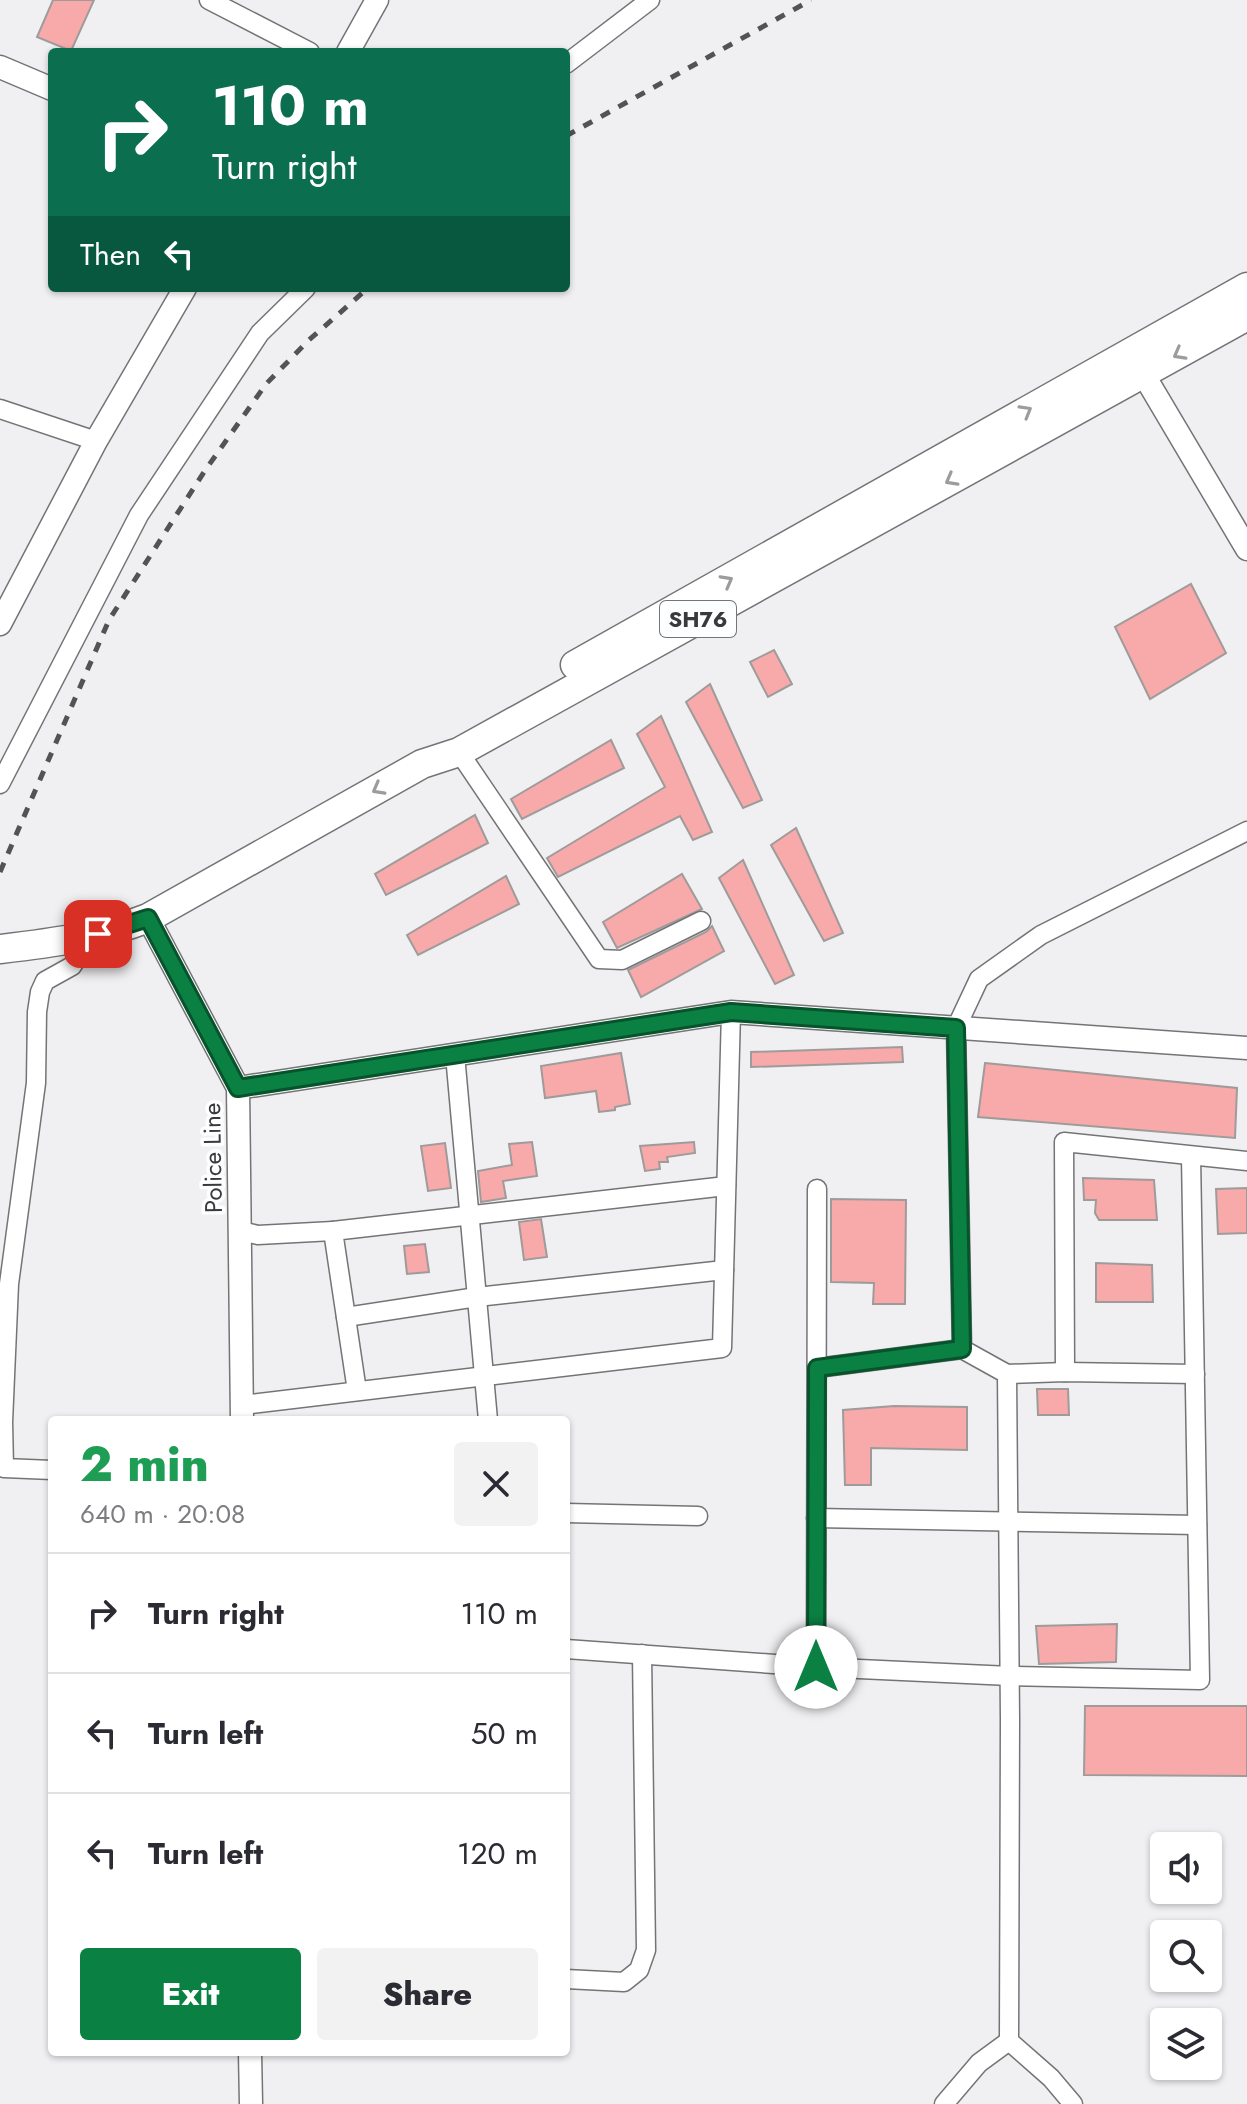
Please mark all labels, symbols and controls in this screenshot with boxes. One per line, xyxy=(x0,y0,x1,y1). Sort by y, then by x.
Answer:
text: 110 m xyxy=(212,65,369,146)
icon: right xyxy=(80,80,184,184)
text: Turn right xyxy=(212,140,357,192)
icon: left xyxy=(157,232,201,276)
text: Then xyxy=(80,233,141,276)
one-way arrow xyxy=(1173,344,1188,360)
one-way arrow xyxy=(1017,405,1032,421)
one-way arrow xyxy=(945,470,960,485)
one-way arrow xyxy=(718,575,732,591)
road number: SH76 xyxy=(660,601,736,637)
one-way arrow xyxy=(372,779,387,795)
pin xyxy=(64,900,132,968)
icon: arrive xyxy=(76,912,120,956)
street label: Police Line xyxy=(194,1103,231,1213)
text: 2 min xyxy=(80,1430,209,1499)
button: close xyxy=(454,1442,538,1526)
text: 640 m · 20:08 xyxy=(80,1495,245,1533)
icon: right xyxy=(80,1591,124,1635)
text: Turn right xyxy=(148,1592,284,1635)
text: 110 m xyxy=(461,1592,538,1635)
position arrow xyxy=(774,1625,858,1709)
icon: left xyxy=(80,1711,124,1755)
text: Turn left xyxy=(148,1712,263,1755)
text: 50 m xyxy=(471,1712,538,1755)
icon: left xyxy=(80,1831,124,1875)
text: Turn left xyxy=(148,1832,263,1875)
text: 120 m xyxy=(457,1832,538,1875)
map controls xyxy=(1150,1832,1222,2080)
button: sound xyxy=(1150,1832,1222,1904)
button: search xyxy=(1150,1920,1222,1992)
button: Exit xyxy=(80,1948,301,2040)
button: Share xyxy=(317,1948,538,2040)
button: layers xyxy=(1150,2008,1222,2080)

